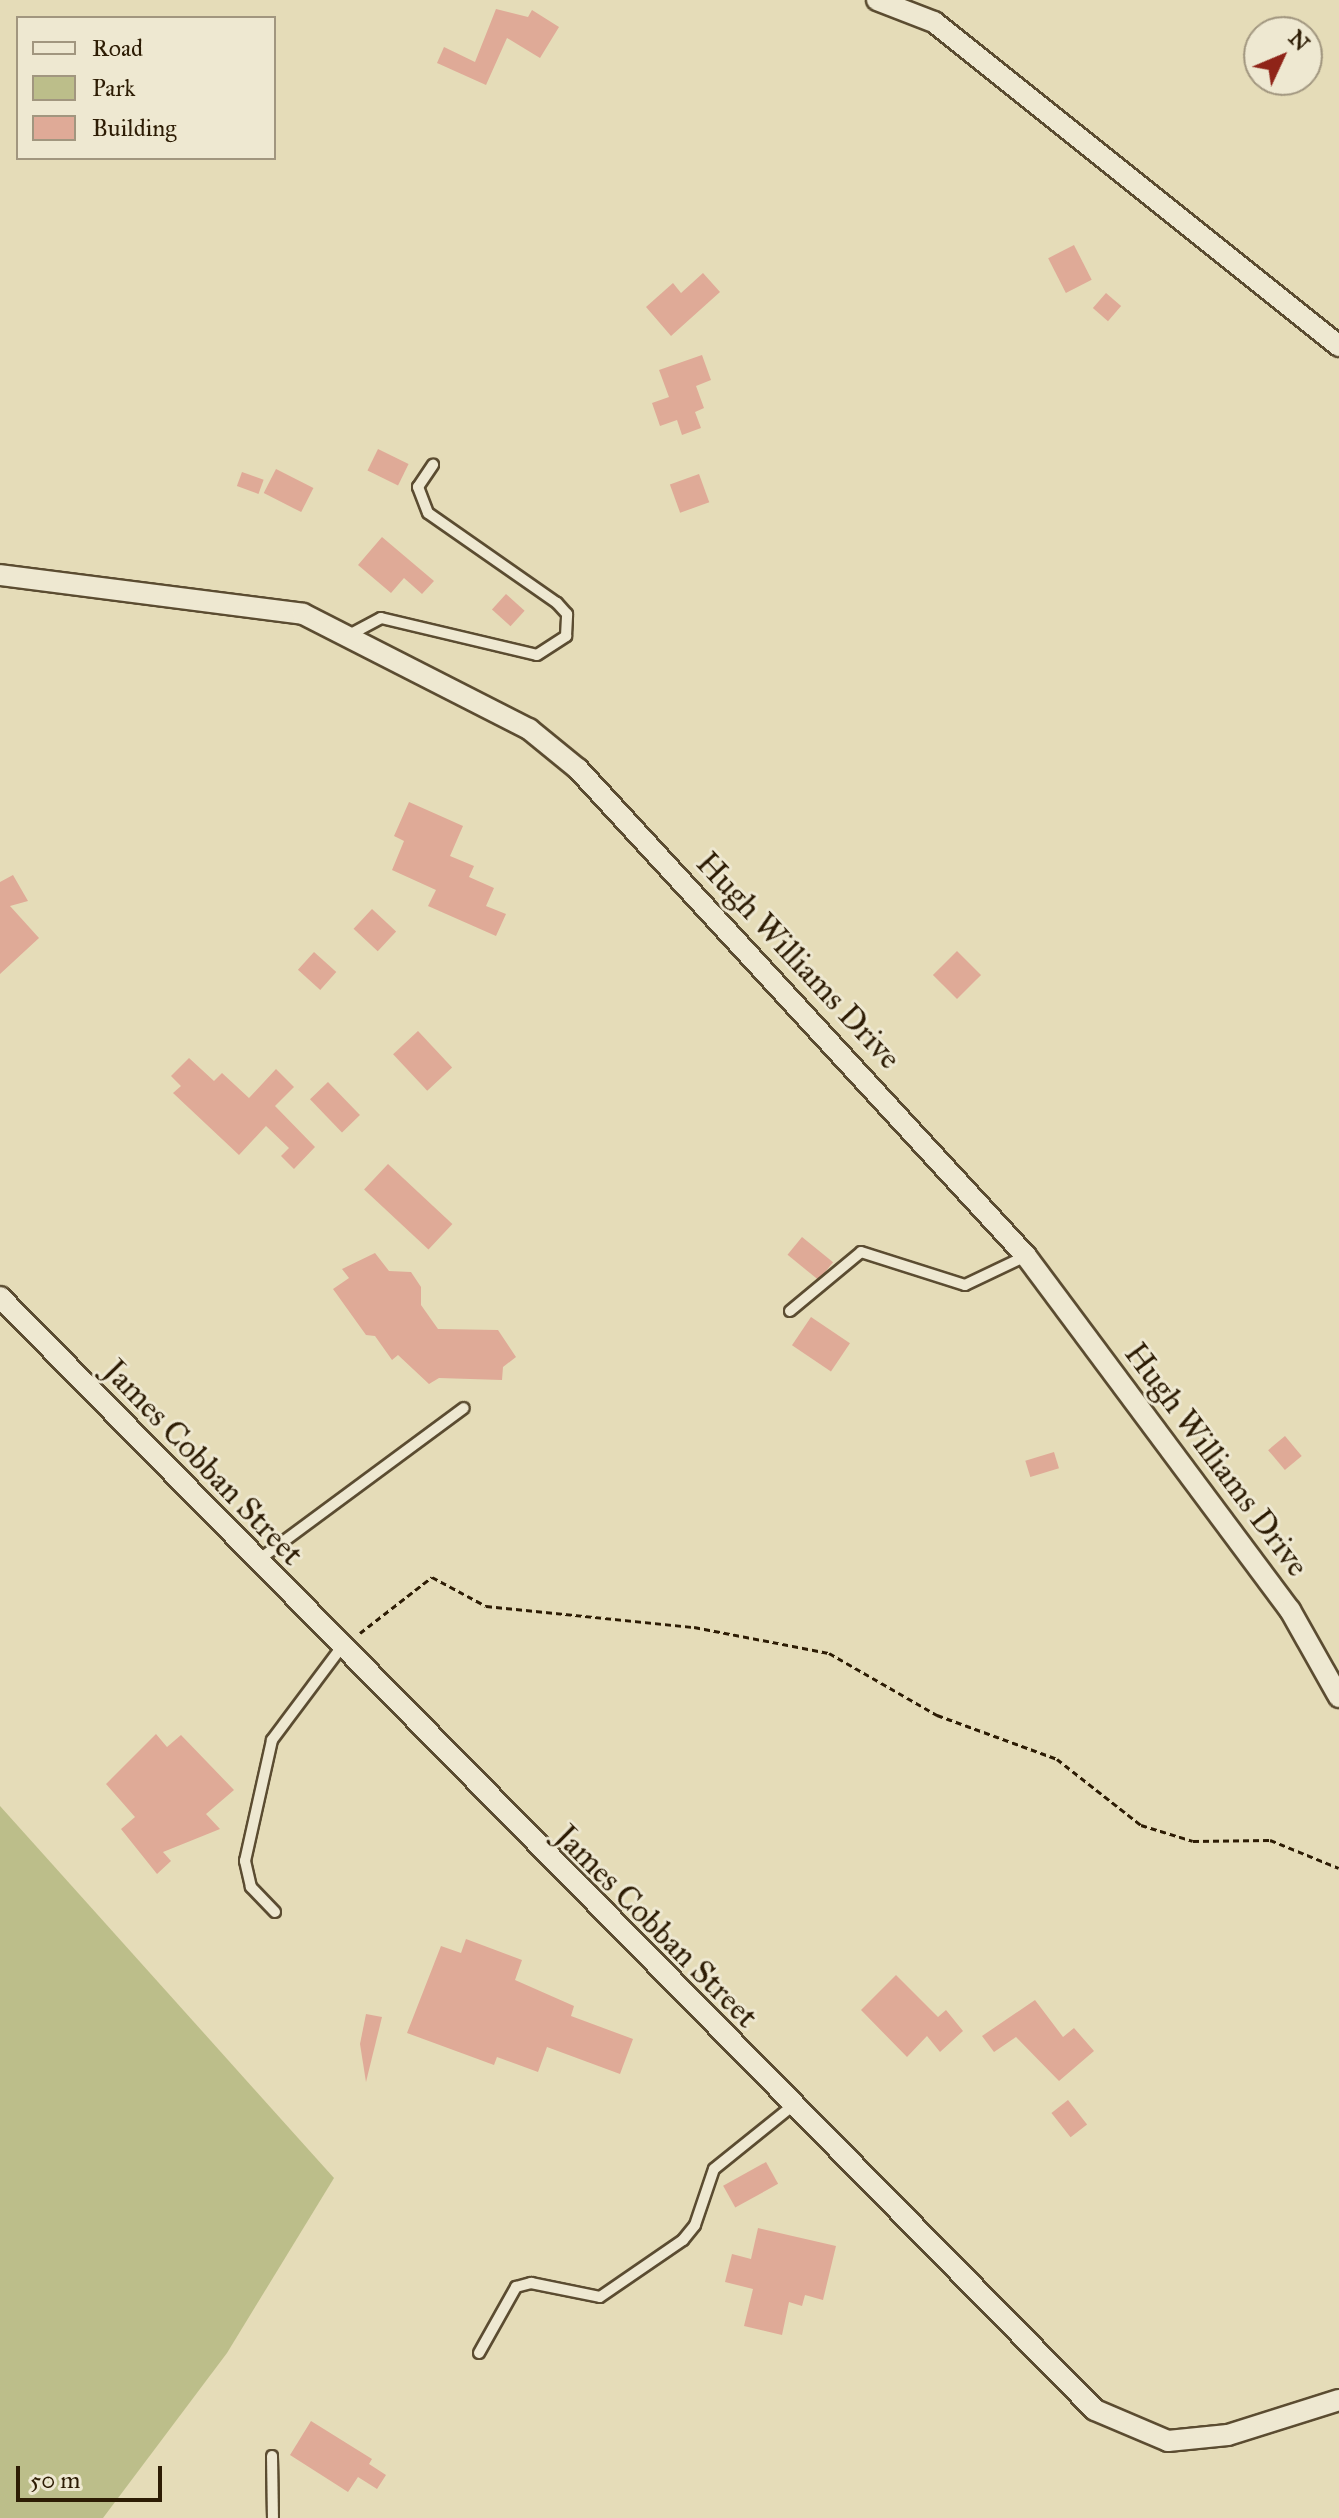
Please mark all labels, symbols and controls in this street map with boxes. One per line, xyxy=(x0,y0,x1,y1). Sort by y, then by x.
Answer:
legend xyxy=(16,16,276,160)
north arrow xyxy=(1243,16,1323,96)
text: N xyxy=(1283,24,1315,56)
text: Road xyxy=(92,33,143,63)
text: Park xyxy=(92,73,135,103)
text: Building xyxy=(92,113,177,143)
street label: Hugh Williams Drive xyxy=(688,845,908,1077)
street label: Hugh Williams Drive xyxy=(1116,1336,1316,1584)
street label: James Cobban Street xyxy=(95,1352,311,1574)
street label: James Cobban Street xyxy=(547,1818,765,2036)
scale bar xyxy=(20,2450,166,2500)
text: 50 m xyxy=(30,2465,80,2495)

